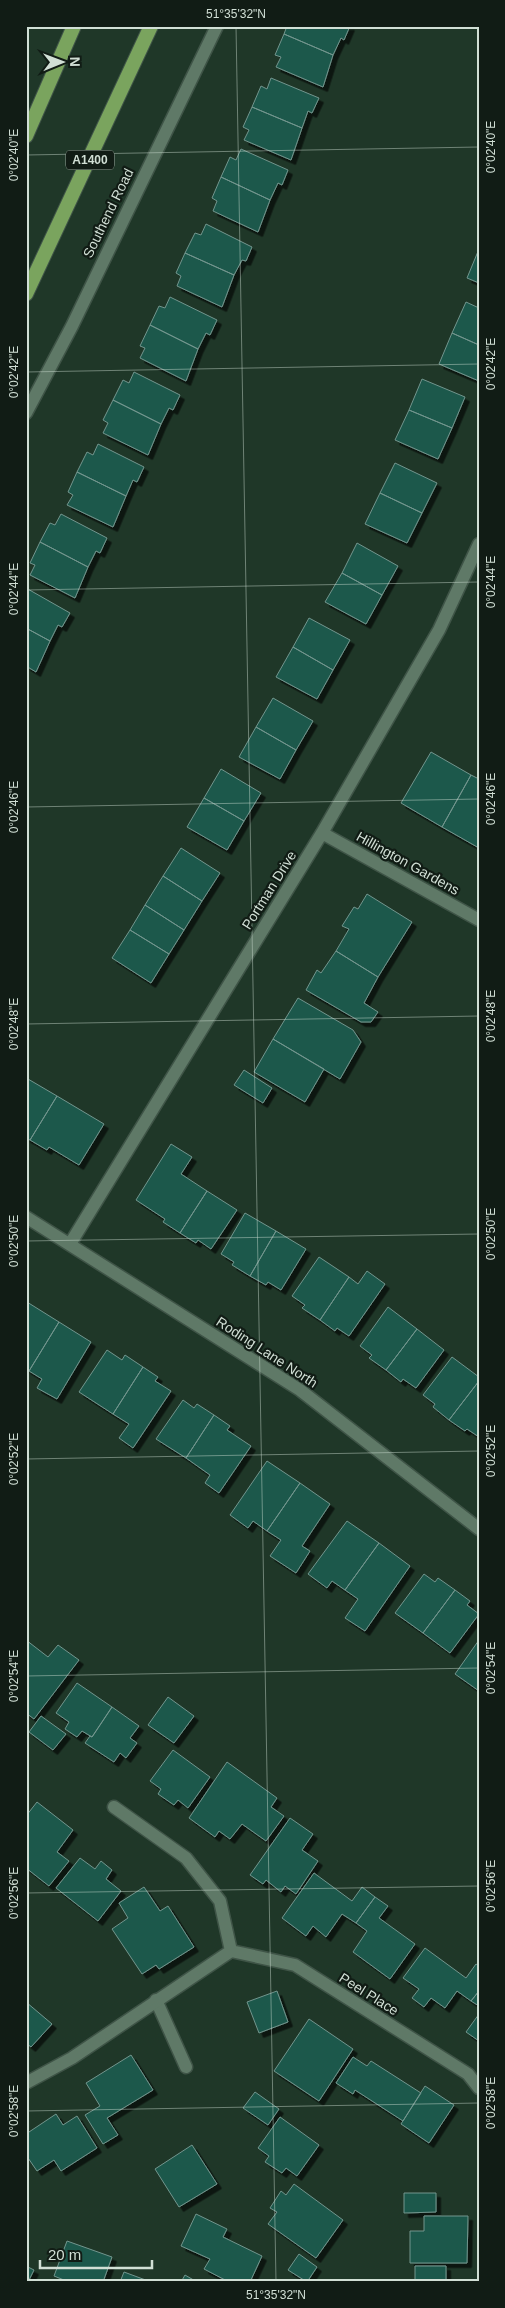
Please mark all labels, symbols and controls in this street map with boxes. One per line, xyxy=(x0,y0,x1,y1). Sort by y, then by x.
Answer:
text: 51°35'32"N xyxy=(206,7,266,21)
north arrow xyxy=(38,38,88,88)
text: N xyxy=(67,57,83,67)
text: 0°02'40"E xyxy=(484,121,498,173)
text: 0°02'40"E xyxy=(7,129,21,181)
road number: A1400 xyxy=(66,150,114,170)
street label: Southend Road xyxy=(79,166,137,260)
text: 0°02'42"E xyxy=(484,338,498,390)
text: 0°02'42"E xyxy=(7,346,21,398)
text: 0°02'44"E xyxy=(484,556,498,608)
text: 0°02'44"E xyxy=(7,563,21,615)
text: 0°02'46"E xyxy=(484,773,498,825)
text: 0°02'46"E xyxy=(7,781,21,833)
street label: Hillington Gardens xyxy=(354,828,462,898)
street label: Portman Drive xyxy=(239,848,300,932)
text: 0°02'48"E xyxy=(484,990,498,1042)
text: 0°02'48"E xyxy=(7,998,21,1050)
text: 0°02'50"E xyxy=(484,1208,498,1260)
text: 0°02'50"E xyxy=(7,1215,21,1267)
street label: Roding Lane North xyxy=(213,1313,321,1391)
text: 0°02'52"E xyxy=(484,1425,498,1477)
text: 0°02'52"E xyxy=(7,1433,21,1485)
text: 0°02'54"E xyxy=(484,1642,498,1694)
text: 0°02'54"E xyxy=(7,1650,21,1702)
text: 0°02'56"E xyxy=(484,1860,498,1912)
text: 0°02'56"E xyxy=(7,1867,21,1919)
street label: Peel Place xyxy=(336,1969,402,2019)
text: 0°02'58"E xyxy=(484,2077,498,2129)
text: 0°02'58"E xyxy=(7,2085,21,2137)
scale bar xyxy=(40,2238,152,2270)
text: 20 m xyxy=(48,2246,81,2263)
text: 51°35'32"N xyxy=(246,2288,306,2302)

